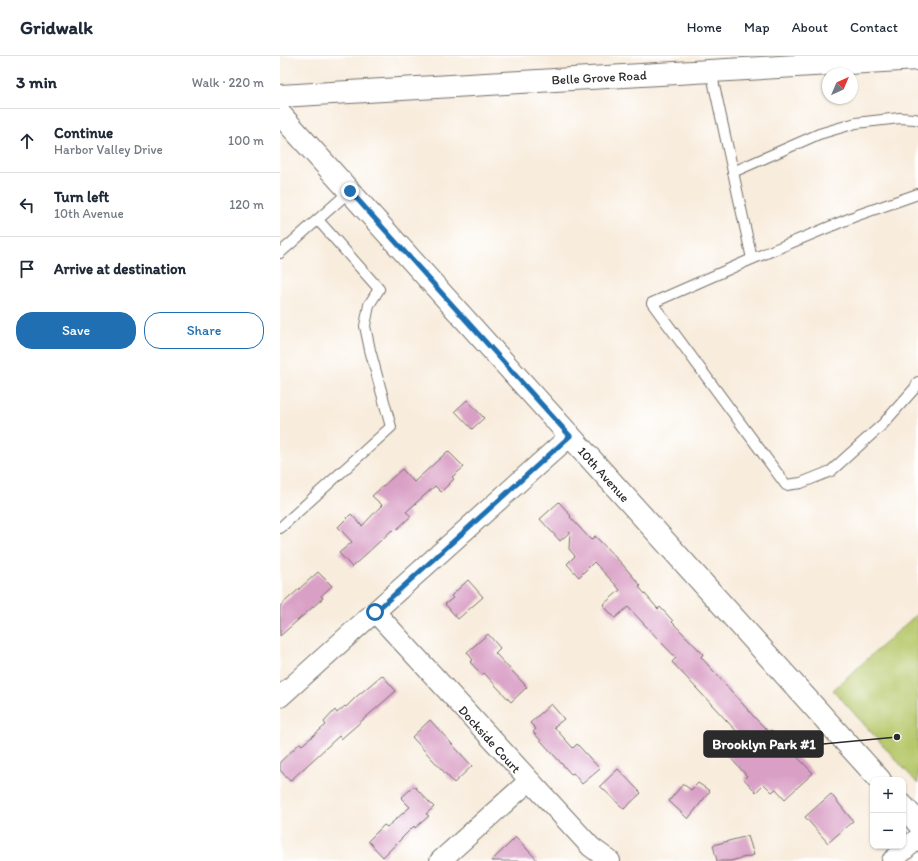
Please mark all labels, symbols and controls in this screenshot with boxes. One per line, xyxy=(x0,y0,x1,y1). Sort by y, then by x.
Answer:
text: Gridwalk xyxy=(20,16,93,39)
text: Home xyxy=(687,19,722,36)
text: Map xyxy=(744,19,770,36)
text: About xyxy=(792,19,828,36)
text: Contact xyxy=(850,19,898,36)
street label: Belle Grove Road xyxy=(551,68,647,87)
north arrow xyxy=(822,68,858,104)
text: 3 min xyxy=(16,72,57,92)
text: Walk · 220 m xyxy=(192,75,264,90)
text: Continue xyxy=(54,124,113,142)
icon: ahead xyxy=(16,130,38,152)
text: 100 m xyxy=(228,133,264,148)
text: Harbor Valley Drive xyxy=(54,142,163,157)
route end xyxy=(341,182,359,200)
text: Turn left xyxy=(54,188,109,206)
icon: left xyxy=(16,194,38,216)
text: 120 m xyxy=(229,197,264,212)
text: 10th Avenue xyxy=(54,206,124,221)
icon: arrive xyxy=(16,258,38,280)
text: Arrive at destination xyxy=(54,260,186,278)
button: Save xyxy=(16,312,136,349)
button: Share xyxy=(144,312,264,349)
street label: 10th Avenue xyxy=(575,443,633,505)
route start xyxy=(366,603,384,621)
street label: Dockside Court xyxy=(455,703,524,776)
callout: Brooklyn Park #1 xyxy=(704,731,823,757)
text: Brooklyn Park #1 xyxy=(712,736,816,753)
map controls xyxy=(870,777,906,849)
button: + xyxy=(870,777,906,813)
button: − xyxy=(870,813,906,849)

